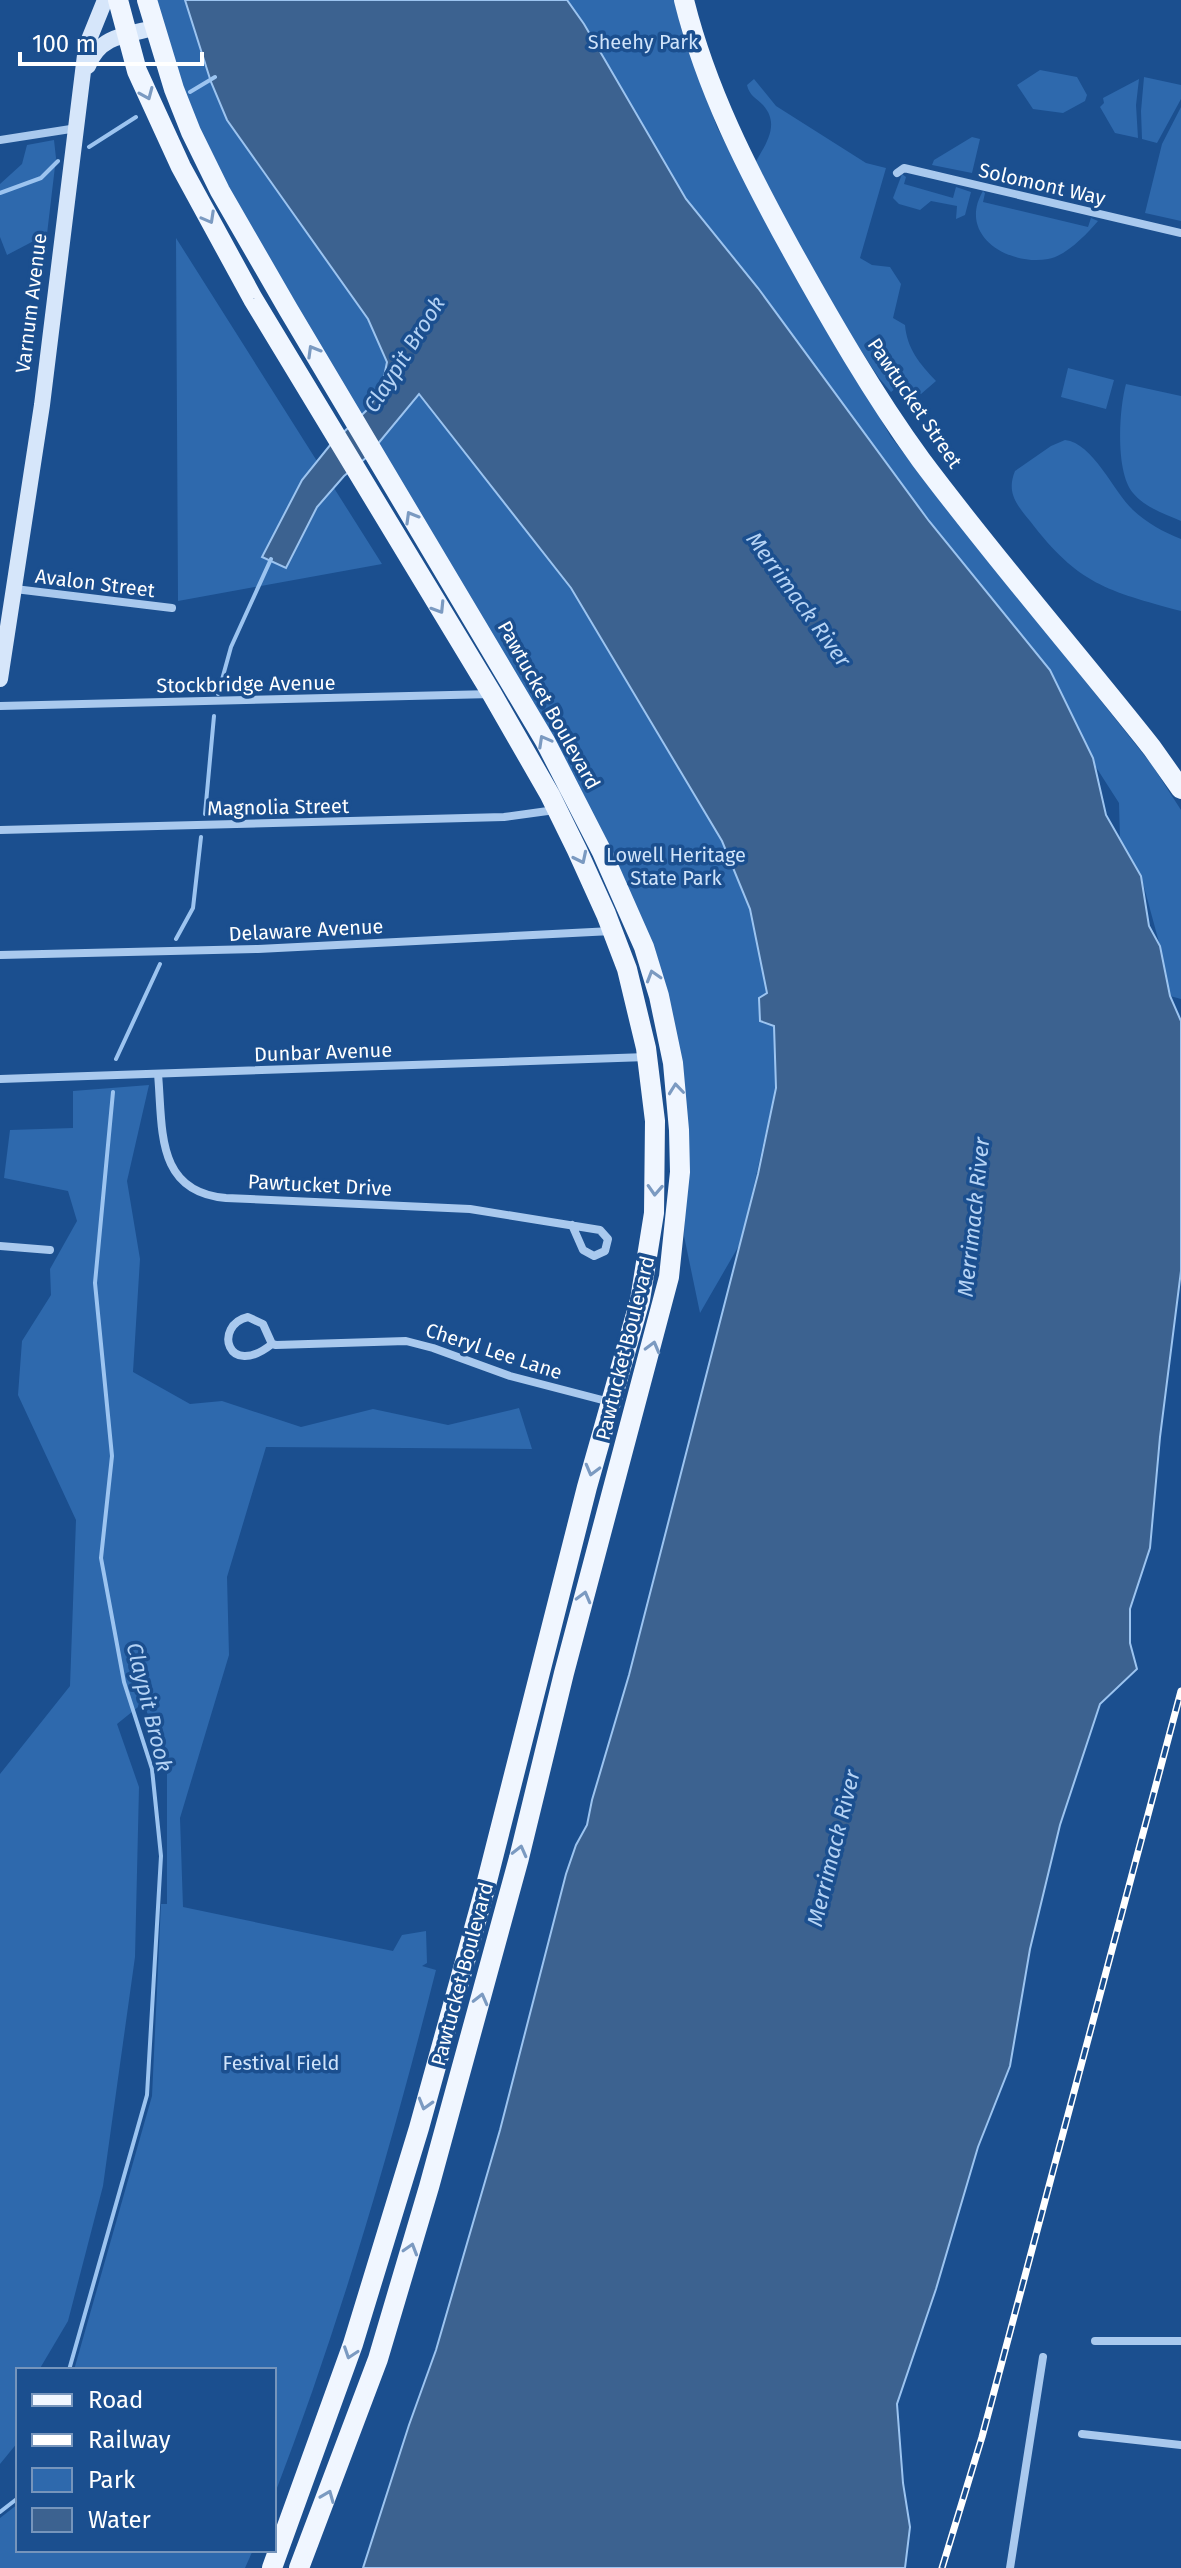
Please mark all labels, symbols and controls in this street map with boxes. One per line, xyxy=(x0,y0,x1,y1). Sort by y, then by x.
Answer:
scale bar xyxy=(20,16,202,66)
text: 100 m xyxy=(32,30,96,58)
park label: Sheehy Park xyxy=(588,30,699,54)
one-way arrow xyxy=(137,85,153,100)
street label: Solomont Way xyxy=(976,158,1108,210)
one-way arrow xyxy=(199,210,214,225)
street label: Varnum Avenue xyxy=(10,232,52,374)
water label: Claypit Brook xyxy=(358,291,451,417)
street label: Pawtucket Street xyxy=(863,333,968,473)
one-way arrow xyxy=(307,345,323,360)
one-way arrow xyxy=(405,511,421,526)
water label: Merrimack River xyxy=(741,527,857,673)
street label: Avalon Street xyxy=(34,564,157,602)
one-way arrow xyxy=(430,599,445,614)
street label: Pawtucket Boulevard xyxy=(493,616,605,794)
street label: Stockbridge Avenue xyxy=(156,670,336,698)
one-way arrow xyxy=(538,735,554,749)
street label: Magnolia Street xyxy=(207,794,350,820)
park label: Lowell Heritage State Park xyxy=(606,843,746,890)
one-way arrow xyxy=(571,850,587,865)
street label: Delaware Avenue xyxy=(228,914,384,946)
one-way arrow xyxy=(646,970,662,984)
street label: Dunbar Avenue xyxy=(254,1038,392,1066)
one-way arrow xyxy=(667,1082,684,1095)
water label: Merrimack River xyxy=(952,1135,995,1298)
street label: Pawtucket Drive xyxy=(247,1169,393,1201)
one-way arrow xyxy=(647,1184,664,1197)
street label: Pawtucket Boulevard xyxy=(590,1253,660,1443)
street label: Cheryl Lee Lane xyxy=(423,1318,565,1384)
one-way arrow xyxy=(643,1340,660,1354)
one-way arrow xyxy=(584,1463,601,1477)
one-way arrow xyxy=(575,1591,592,1605)
water label: Claypit Brook xyxy=(120,1640,179,1774)
water label: Merrimack River xyxy=(801,1767,866,1929)
one-way arrow xyxy=(511,1844,528,1858)
street label: Pawtucket Boulevard xyxy=(426,1880,498,2068)
one-way arrow xyxy=(471,1993,488,2006)
park label: Festival Field xyxy=(223,2051,339,2075)
one-way arrow xyxy=(418,2097,435,2111)
one-way arrow xyxy=(402,2243,418,2257)
one-way arrow xyxy=(343,2345,359,2359)
legend xyxy=(16,2368,276,2552)
text: Road xyxy=(88,2386,143,2414)
text: Railway xyxy=(88,2426,171,2454)
text: Park xyxy=(88,2466,136,2494)
one-way arrow xyxy=(318,2490,335,2504)
text: Water xyxy=(88,2506,152,2534)

